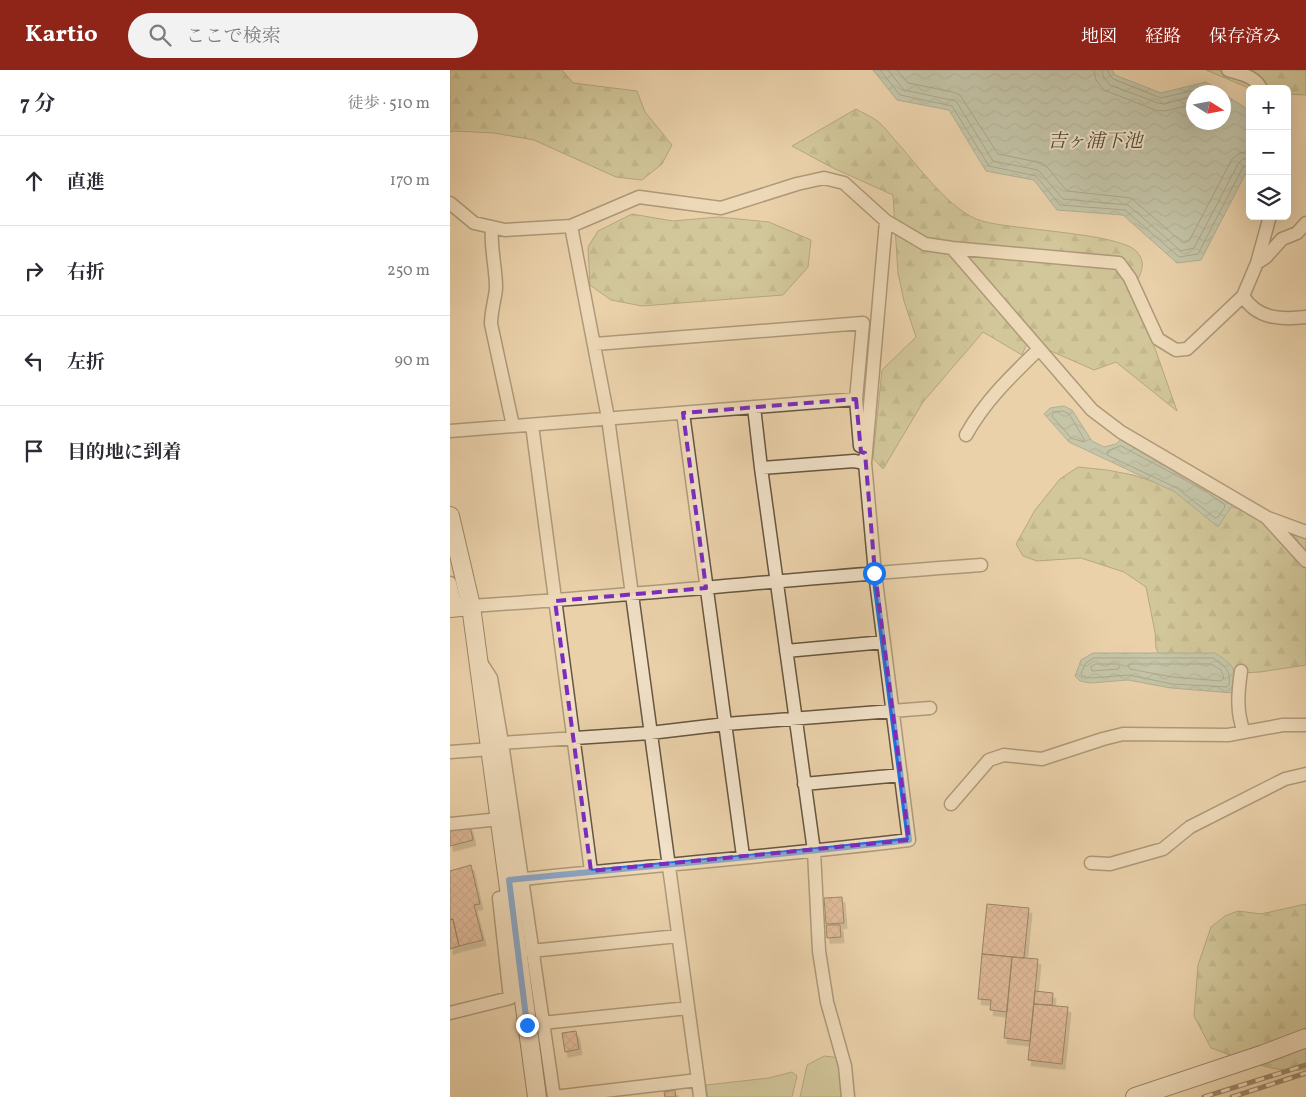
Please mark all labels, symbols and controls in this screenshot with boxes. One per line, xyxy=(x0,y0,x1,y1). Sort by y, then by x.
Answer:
search box xyxy=(128,13,478,58)
text: Kartio xyxy=(25,18,98,52)
icon: search xyxy=(146,21,174,49)
text: ここで検索 xyxy=(186,24,281,50)
text: 地図 xyxy=(1081,25,1117,50)
text: 経路 xyxy=(1145,25,1181,50)
text: 保存済み xyxy=(1209,25,1281,50)
north arrow xyxy=(1186,85,1231,130)
map controls xyxy=(1246,85,1291,220)
button: + xyxy=(1246,85,1291,130)
text: 7 分 xyxy=(20,90,55,119)
text: 徒歩 · 510 m xyxy=(348,93,430,115)
water label: 吉ヶ浦下池 xyxy=(1047,129,1144,155)
button: − xyxy=(1246,130,1291,175)
icon: ahead xyxy=(20,167,48,195)
text: 直進 xyxy=(67,170,105,196)
text: 170 m xyxy=(390,170,430,192)
button: layers xyxy=(1246,175,1291,220)
icon: right xyxy=(20,257,48,285)
text: 右折 xyxy=(67,260,105,286)
text: 250 m xyxy=(387,260,430,282)
icon: left xyxy=(20,347,48,375)
text: 左折 xyxy=(67,350,105,376)
text: 90 m xyxy=(394,350,430,372)
icon: arrive xyxy=(20,437,48,465)
text: 目的地に到着 xyxy=(67,440,181,466)
route start xyxy=(863,562,886,585)
route end xyxy=(516,1014,539,1037)

